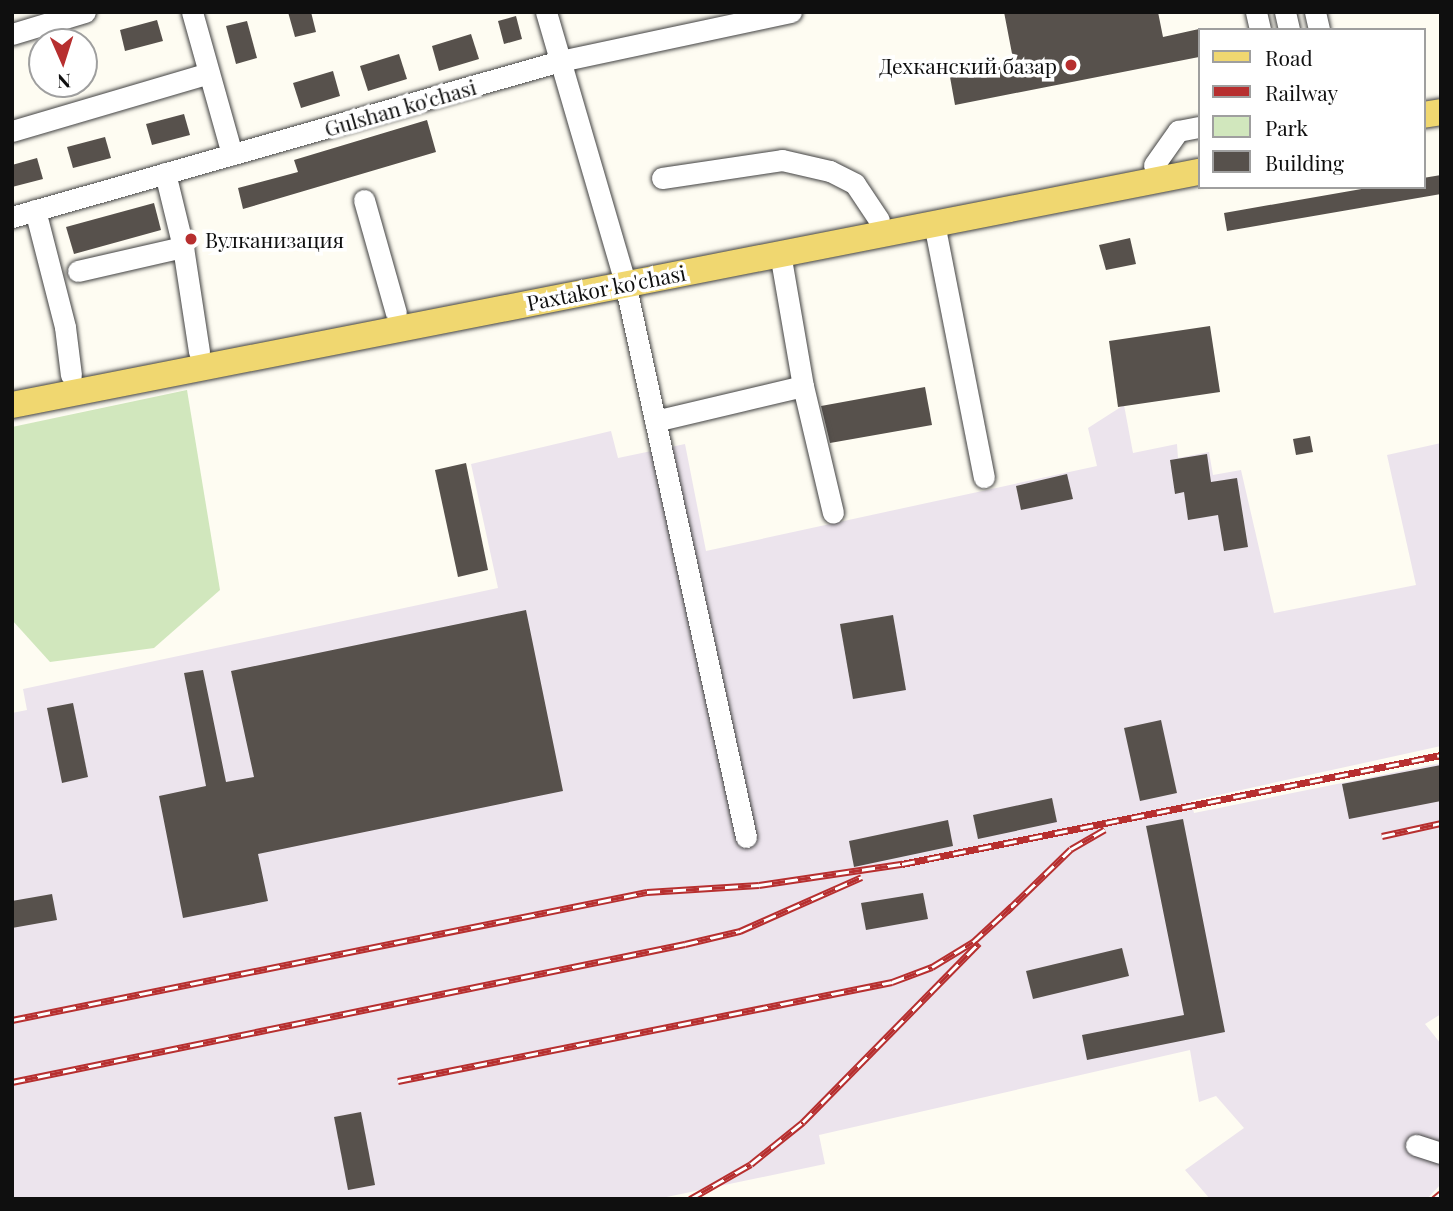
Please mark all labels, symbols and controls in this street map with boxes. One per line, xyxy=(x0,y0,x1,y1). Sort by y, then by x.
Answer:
north arrow xyxy=(28,28,98,98)
legend xyxy=(1198,28,1425,189)
text: Road xyxy=(1265,43,1313,71)
place label: Дехканский базар xyxy=(879,52,1057,78)
marker: Дехканский базар xyxy=(1063,57,1079,73)
text: N xyxy=(56,69,72,95)
street label: Gulshan ko'chasi xyxy=(321,73,479,141)
text: Railway xyxy=(1265,78,1338,106)
text: Park xyxy=(1265,113,1308,141)
text: Building xyxy=(1265,148,1344,176)
place label: Вулканизация xyxy=(205,226,344,252)
marker: Вулканизация xyxy=(183,231,199,247)
street label: Paxtakor ko'chasi xyxy=(524,259,688,315)

